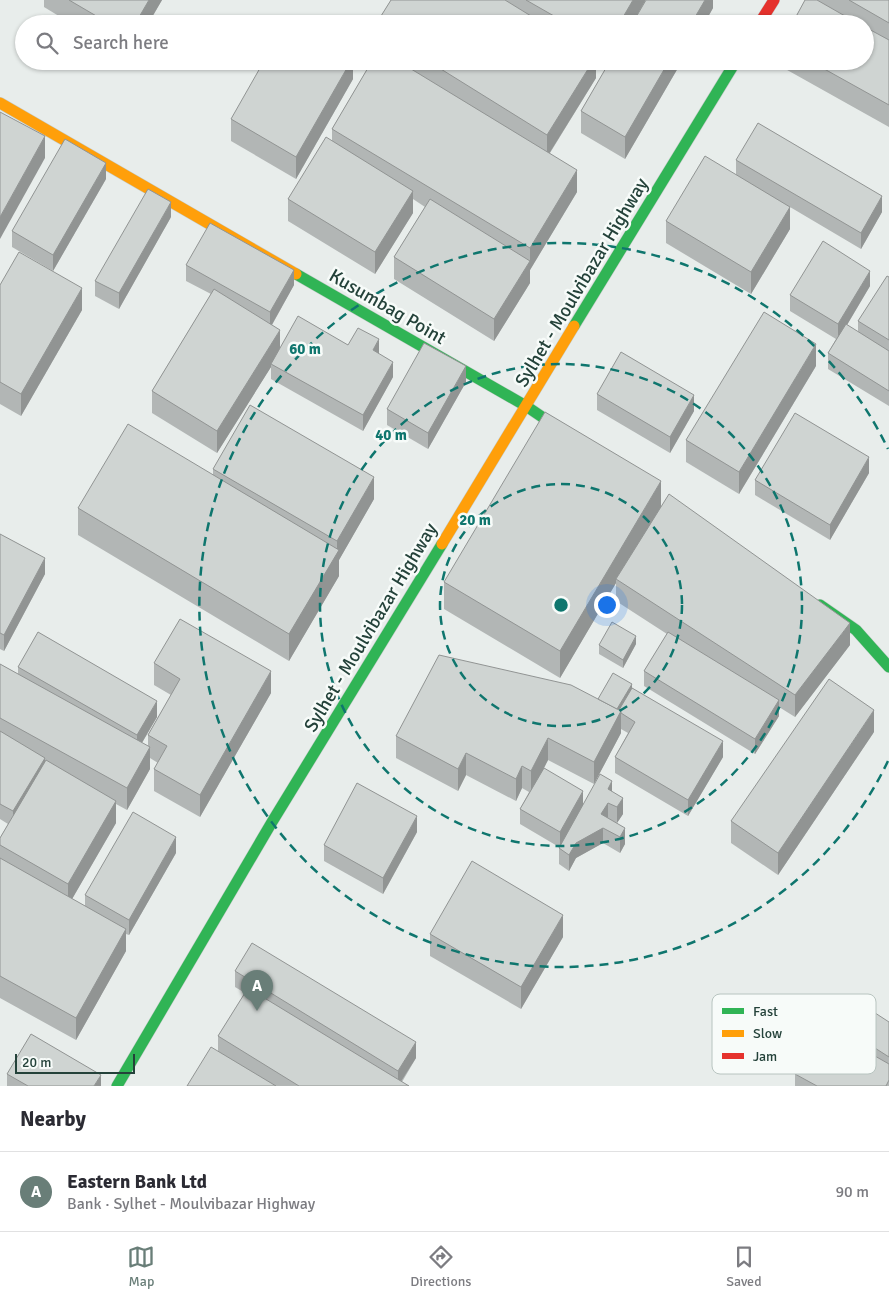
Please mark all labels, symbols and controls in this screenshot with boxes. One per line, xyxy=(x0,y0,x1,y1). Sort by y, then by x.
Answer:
search box xyxy=(15,15,874,70)
icon: search xyxy=(33,29,61,57)
text: Search here xyxy=(73,31,169,55)
street label: Sylhet - Moulvibazar Highway xyxy=(510,174,654,391)
street label: Kusumbag Point xyxy=(325,264,451,350)
text: 60 m xyxy=(289,340,321,358)
text: 40 m xyxy=(375,426,407,444)
text: 20 m xyxy=(459,511,491,529)
street label: Sylhet - Moulvibazar Highway xyxy=(299,519,443,736)
your location xyxy=(594,592,620,618)
centre of rings xyxy=(552,596,570,614)
pin: A xyxy=(241,970,273,1011)
legend xyxy=(712,994,876,1074)
text: Fast xyxy=(753,1003,778,1020)
text: Slow xyxy=(753,1025,782,1042)
text: Jam xyxy=(753,1048,777,1065)
scale bar xyxy=(15,1051,135,1074)
text: 20 m xyxy=(22,1054,51,1071)
text: Nearby xyxy=(20,1106,86,1132)
text: Eastern Bank Ltd xyxy=(67,1170,207,1194)
text: A xyxy=(31,1182,41,1202)
text: 90 m xyxy=(835,1182,869,1202)
text: Bank · Sylhet - Moulvibazar Highway xyxy=(67,1194,315,1214)
tab: Map xyxy=(127,1243,155,1290)
tab: Directions xyxy=(410,1243,471,1290)
tab: Saved xyxy=(726,1243,762,1290)

